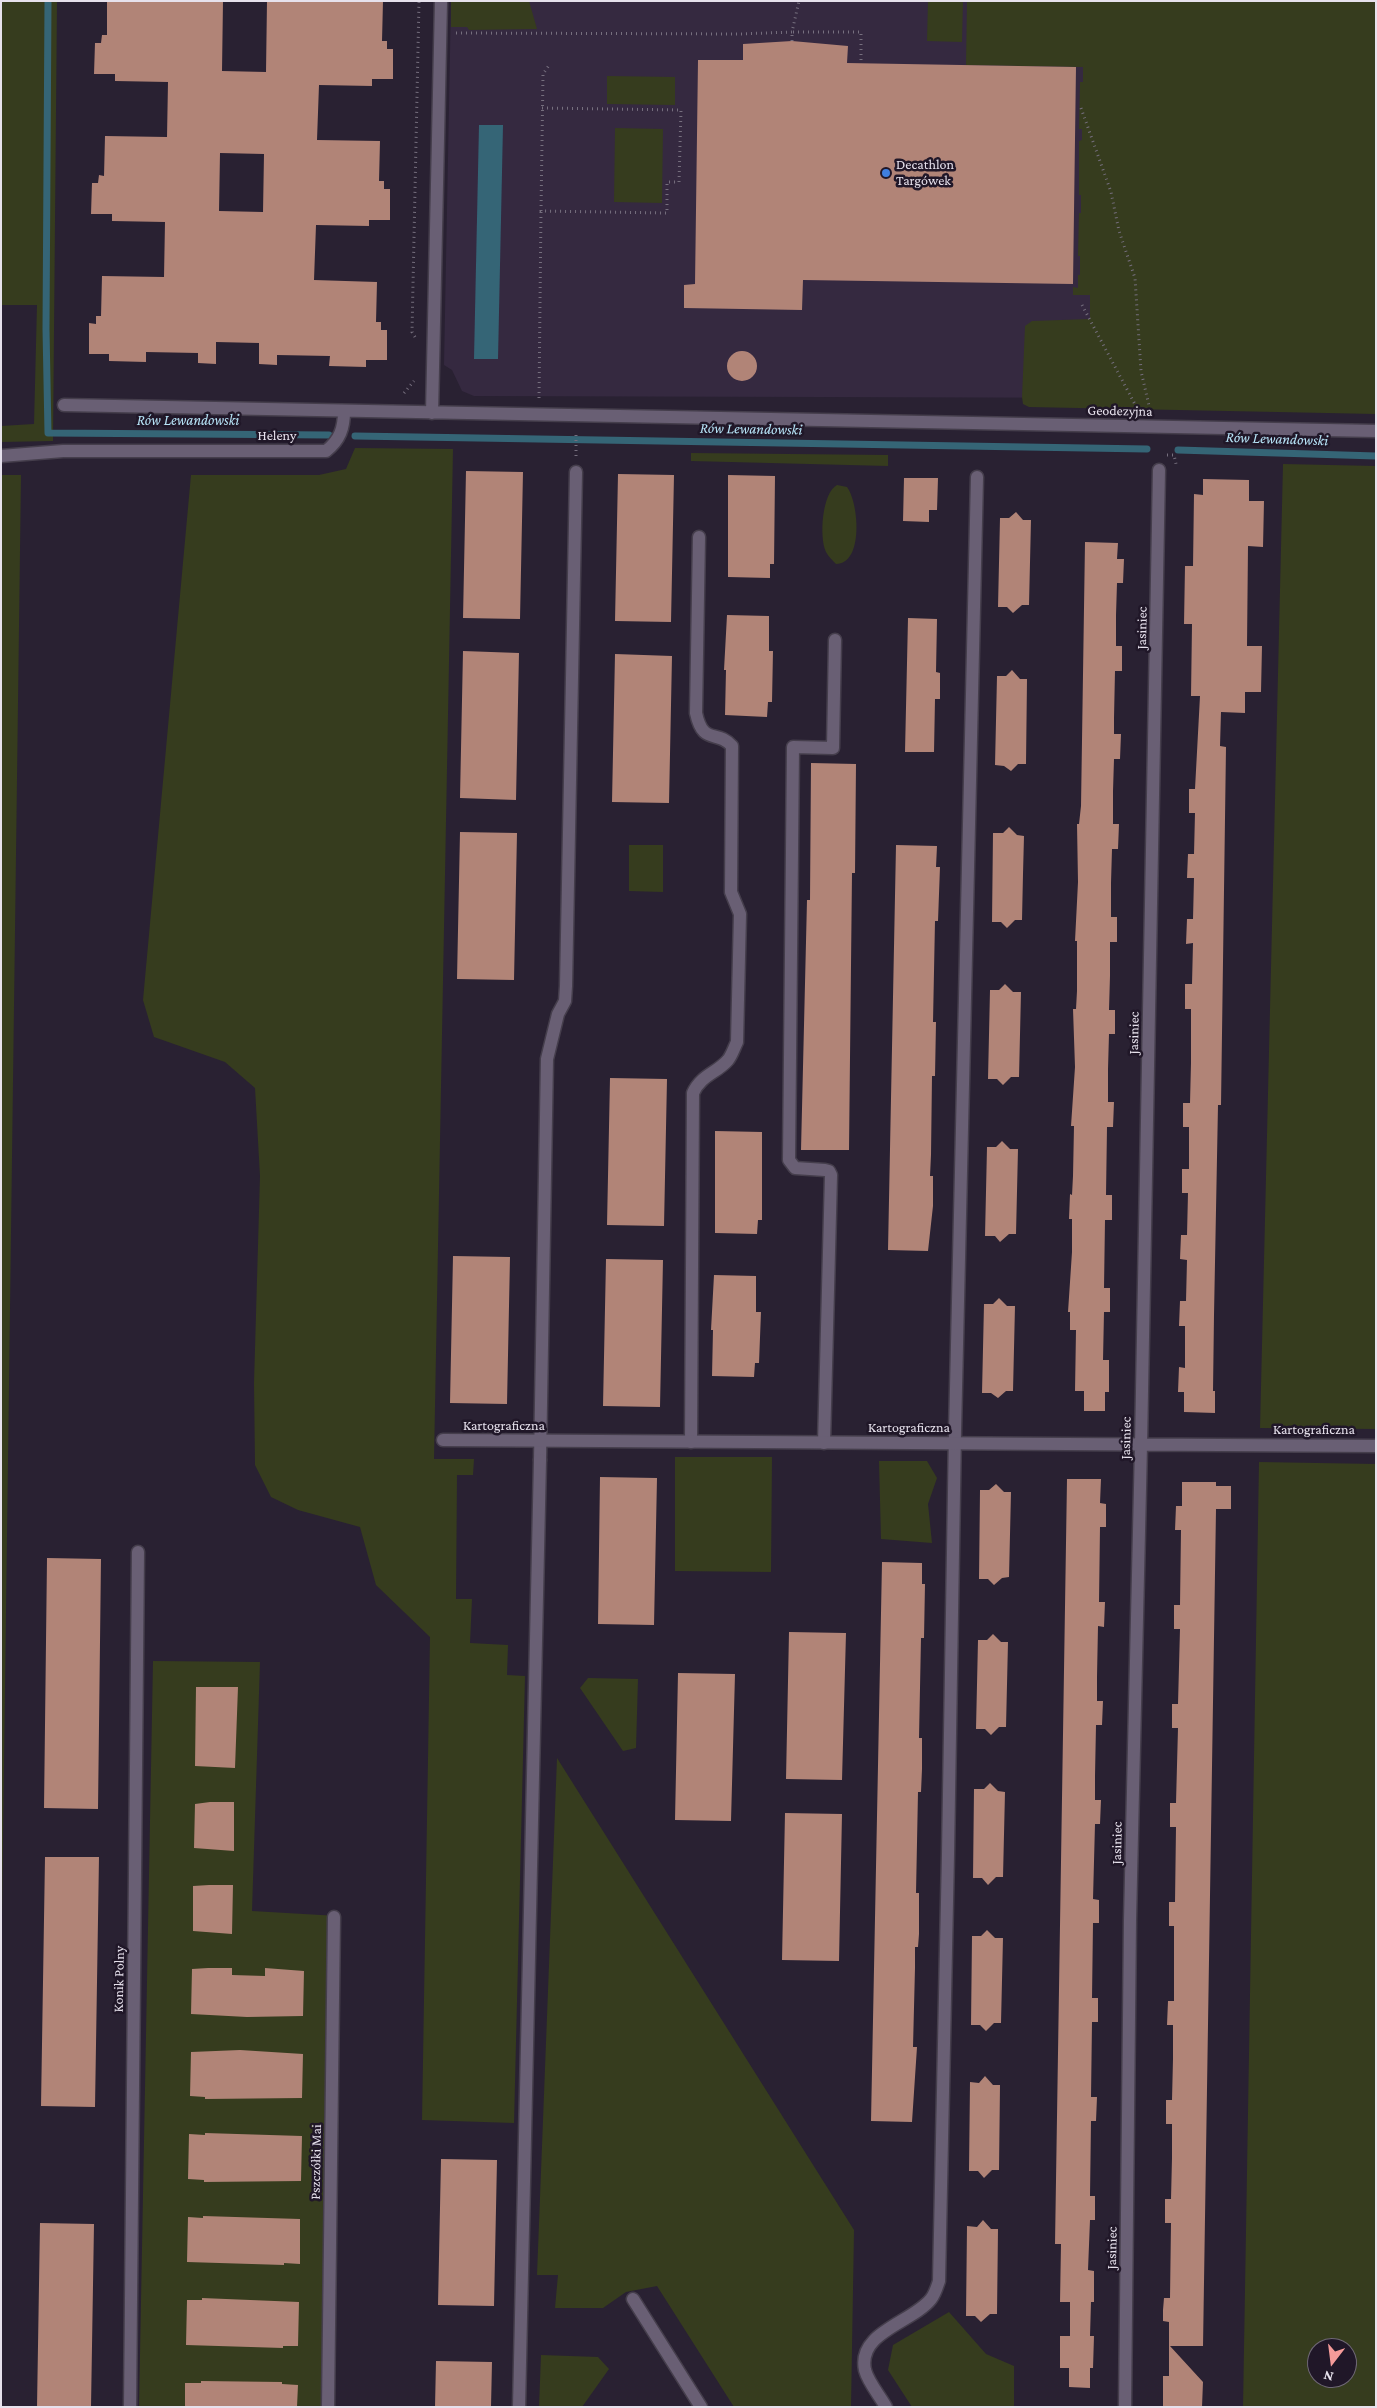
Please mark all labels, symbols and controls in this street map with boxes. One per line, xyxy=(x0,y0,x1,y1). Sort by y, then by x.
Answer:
place label: Decathlon Targówek xyxy=(896,157,954,190)
marker: Decathlon Targówek xyxy=(880,167,892,179)
street label: Geodezyjna xyxy=(1087,402,1153,420)
water label: Rów Lewandowski xyxy=(137,411,239,429)
water label: Rów Lewandowski xyxy=(700,419,802,439)
street label: Heleny xyxy=(257,428,297,444)
water label: Rów Lewandowski xyxy=(1225,428,1329,450)
street label: Jasiniec xyxy=(1133,606,1151,650)
street label: Jasiniec xyxy=(1125,1011,1143,1055)
street label: Jasiniec xyxy=(1117,1416,1135,1460)
street label: Kartograficzna xyxy=(463,1418,545,1434)
street label: Kartograficzna xyxy=(868,1420,950,1436)
street label: Kartograficzna xyxy=(1273,1422,1355,1438)
street label: Jasiniec xyxy=(1108,1821,1126,1865)
street label: Konik Polny xyxy=(110,1946,128,2012)
street label: Pszczółki Mai xyxy=(307,2124,325,2200)
street label: Jasiniec xyxy=(1103,2226,1121,2270)
north arrow xyxy=(1307,2338,1357,2388)
text: N xyxy=(1322,2368,1335,2385)

